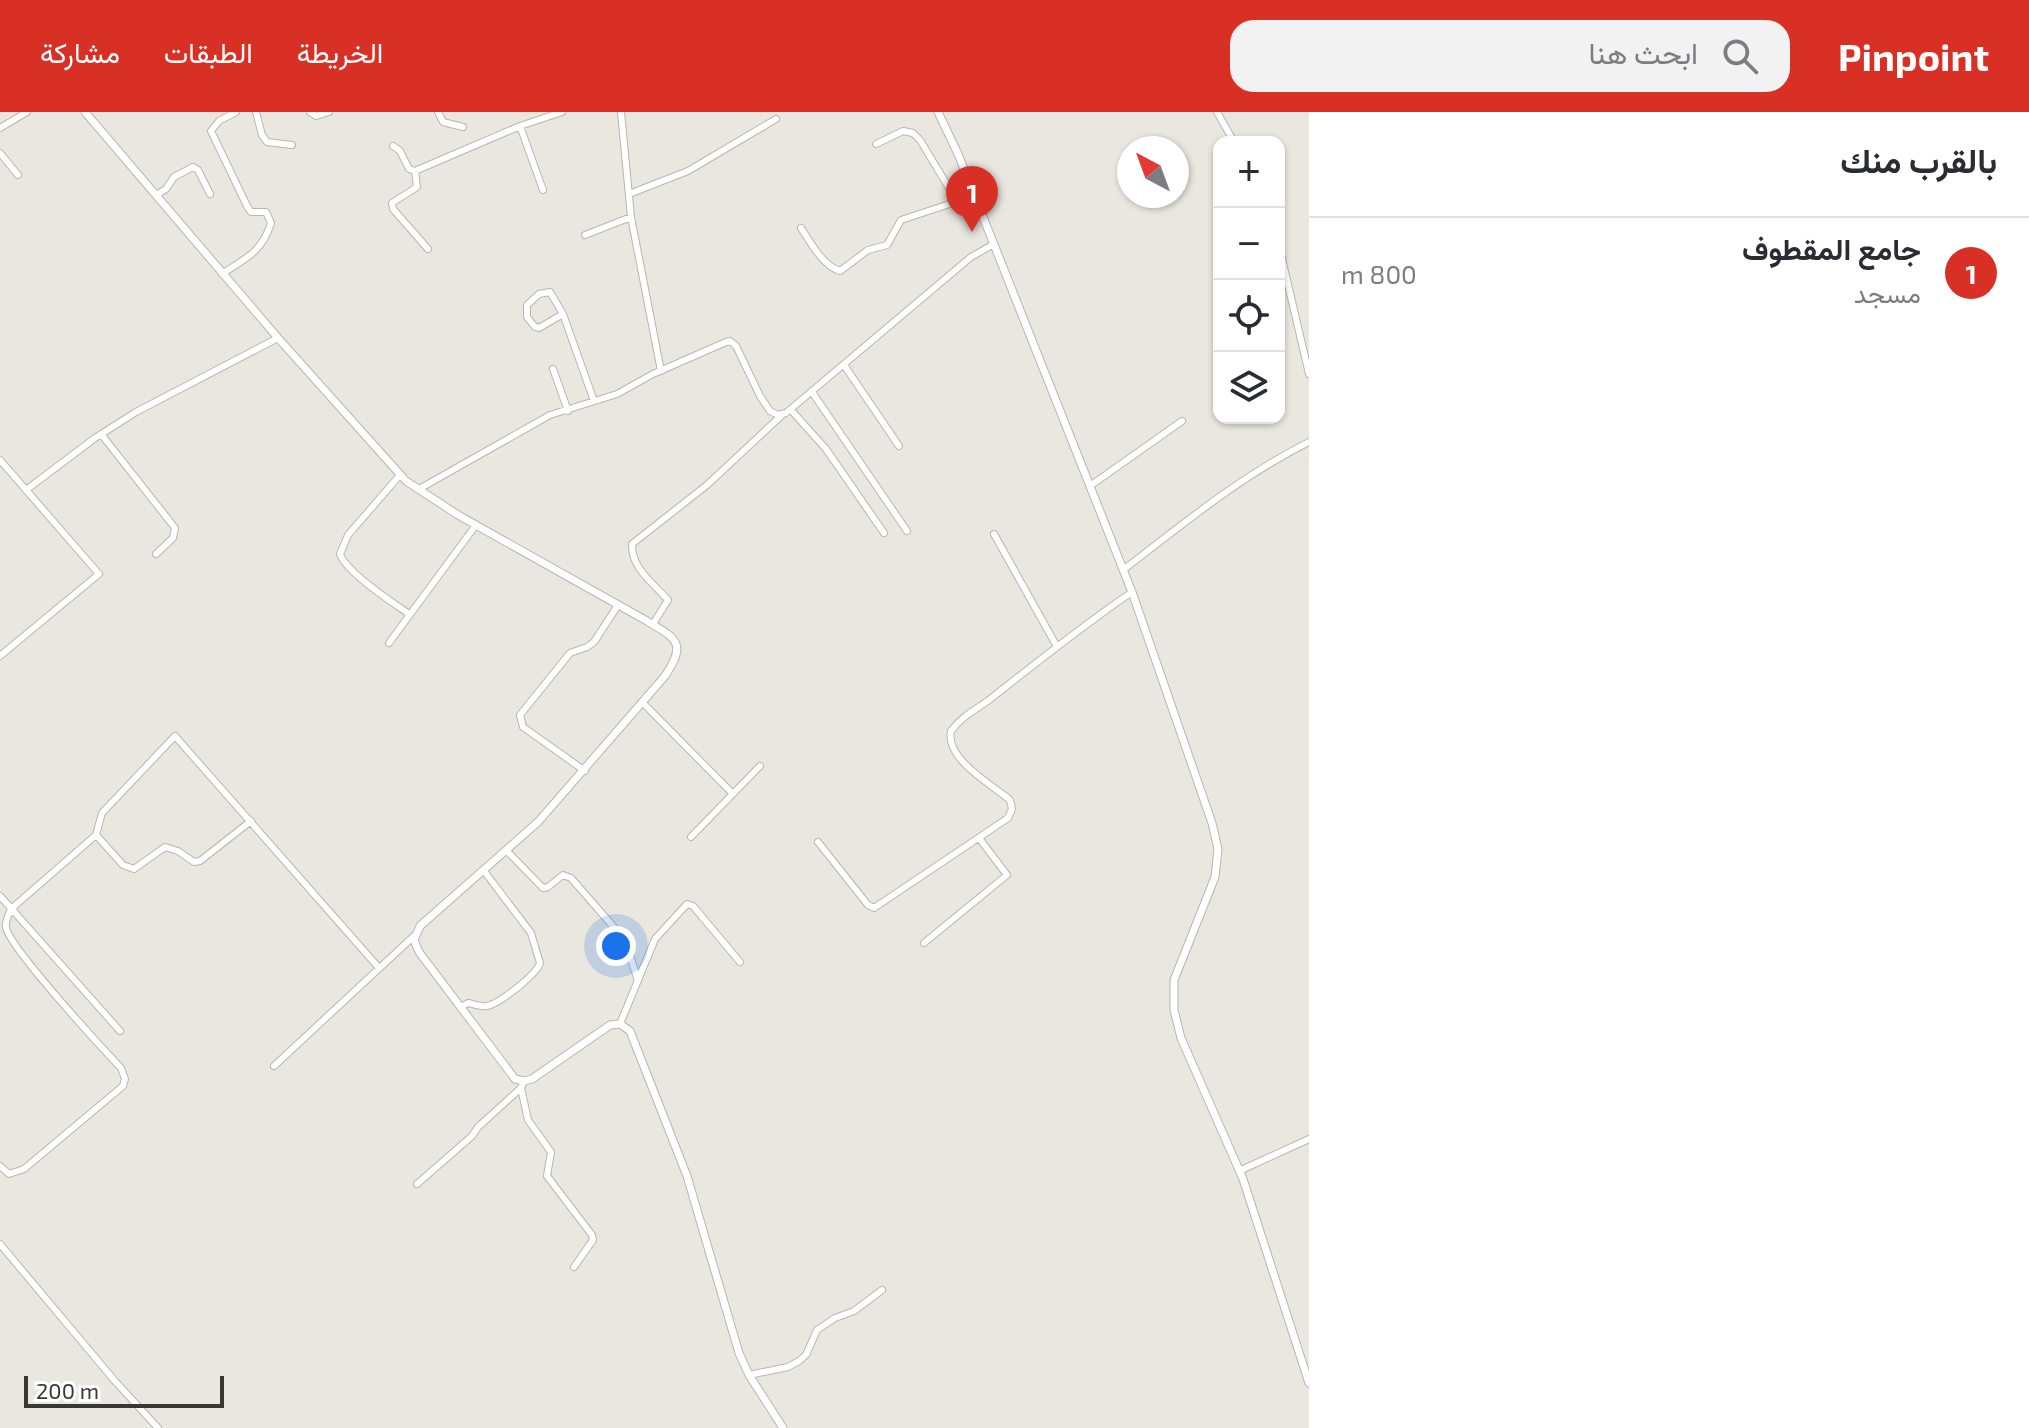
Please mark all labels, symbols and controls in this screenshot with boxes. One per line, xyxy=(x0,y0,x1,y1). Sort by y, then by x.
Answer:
search box xyxy=(1230,20,1790,92)
text: Pinpoint xyxy=(1838,33,1989,79)
text: ابحث هنا xyxy=(1588,34,1698,70)
icon: search xyxy=(1718,34,1762,78)
text: مشاركة xyxy=(40,35,120,69)
text: الطبقات xyxy=(164,35,253,69)
text: الخريطة xyxy=(297,35,383,69)
north arrow xyxy=(1117,136,1189,208)
map controls xyxy=(1213,136,1285,424)
button: + xyxy=(1213,136,1285,208)
text: بالقرب منك xyxy=(1840,139,1997,180)
pin: 1 xyxy=(946,166,998,232)
button: − xyxy=(1213,208,1285,280)
text: جامع المقطوف xyxy=(1742,230,1921,266)
text: 800 m xyxy=(1341,258,1417,289)
text: 1 xyxy=(1965,258,1977,289)
text: مسجد xyxy=(1854,277,1921,308)
button: locate xyxy=(1213,280,1285,352)
button: layers xyxy=(1213,352,1285,424)
your location xyxy=(596,926,636,966)
scale bar xyxy=(24,1372,224,1408)
text: 200 m xyxy=(36,1377,99,1403)

